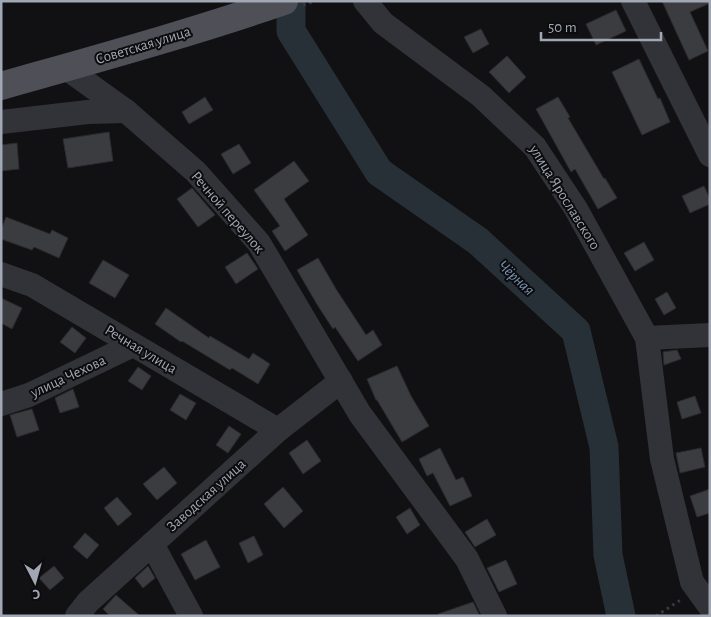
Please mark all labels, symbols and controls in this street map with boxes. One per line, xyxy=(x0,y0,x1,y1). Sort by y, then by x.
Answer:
scale bar xyxy=(541,10,661,42)
text: 50 m xyxy=(548,20,577,35)
street label: Советская улица xyxy=(94,24,193,67)
street label: улица Ярославского xyxy=(526,141,603,252)
street label: Речной переулок xyxy=(188,169,267,256)
water label: Чёрная xyxy=(495,257,537,299)
street label: Речная улица xyxy=(102,322,179,377)
street label: улица Чехова xyxy=(27,352,108,401)
street label: Заводская улица xyxy=(164,456,249,535)
north arrow xyxy=(10,557,60,607)
text: С xyxy=(31,587,41,601)

